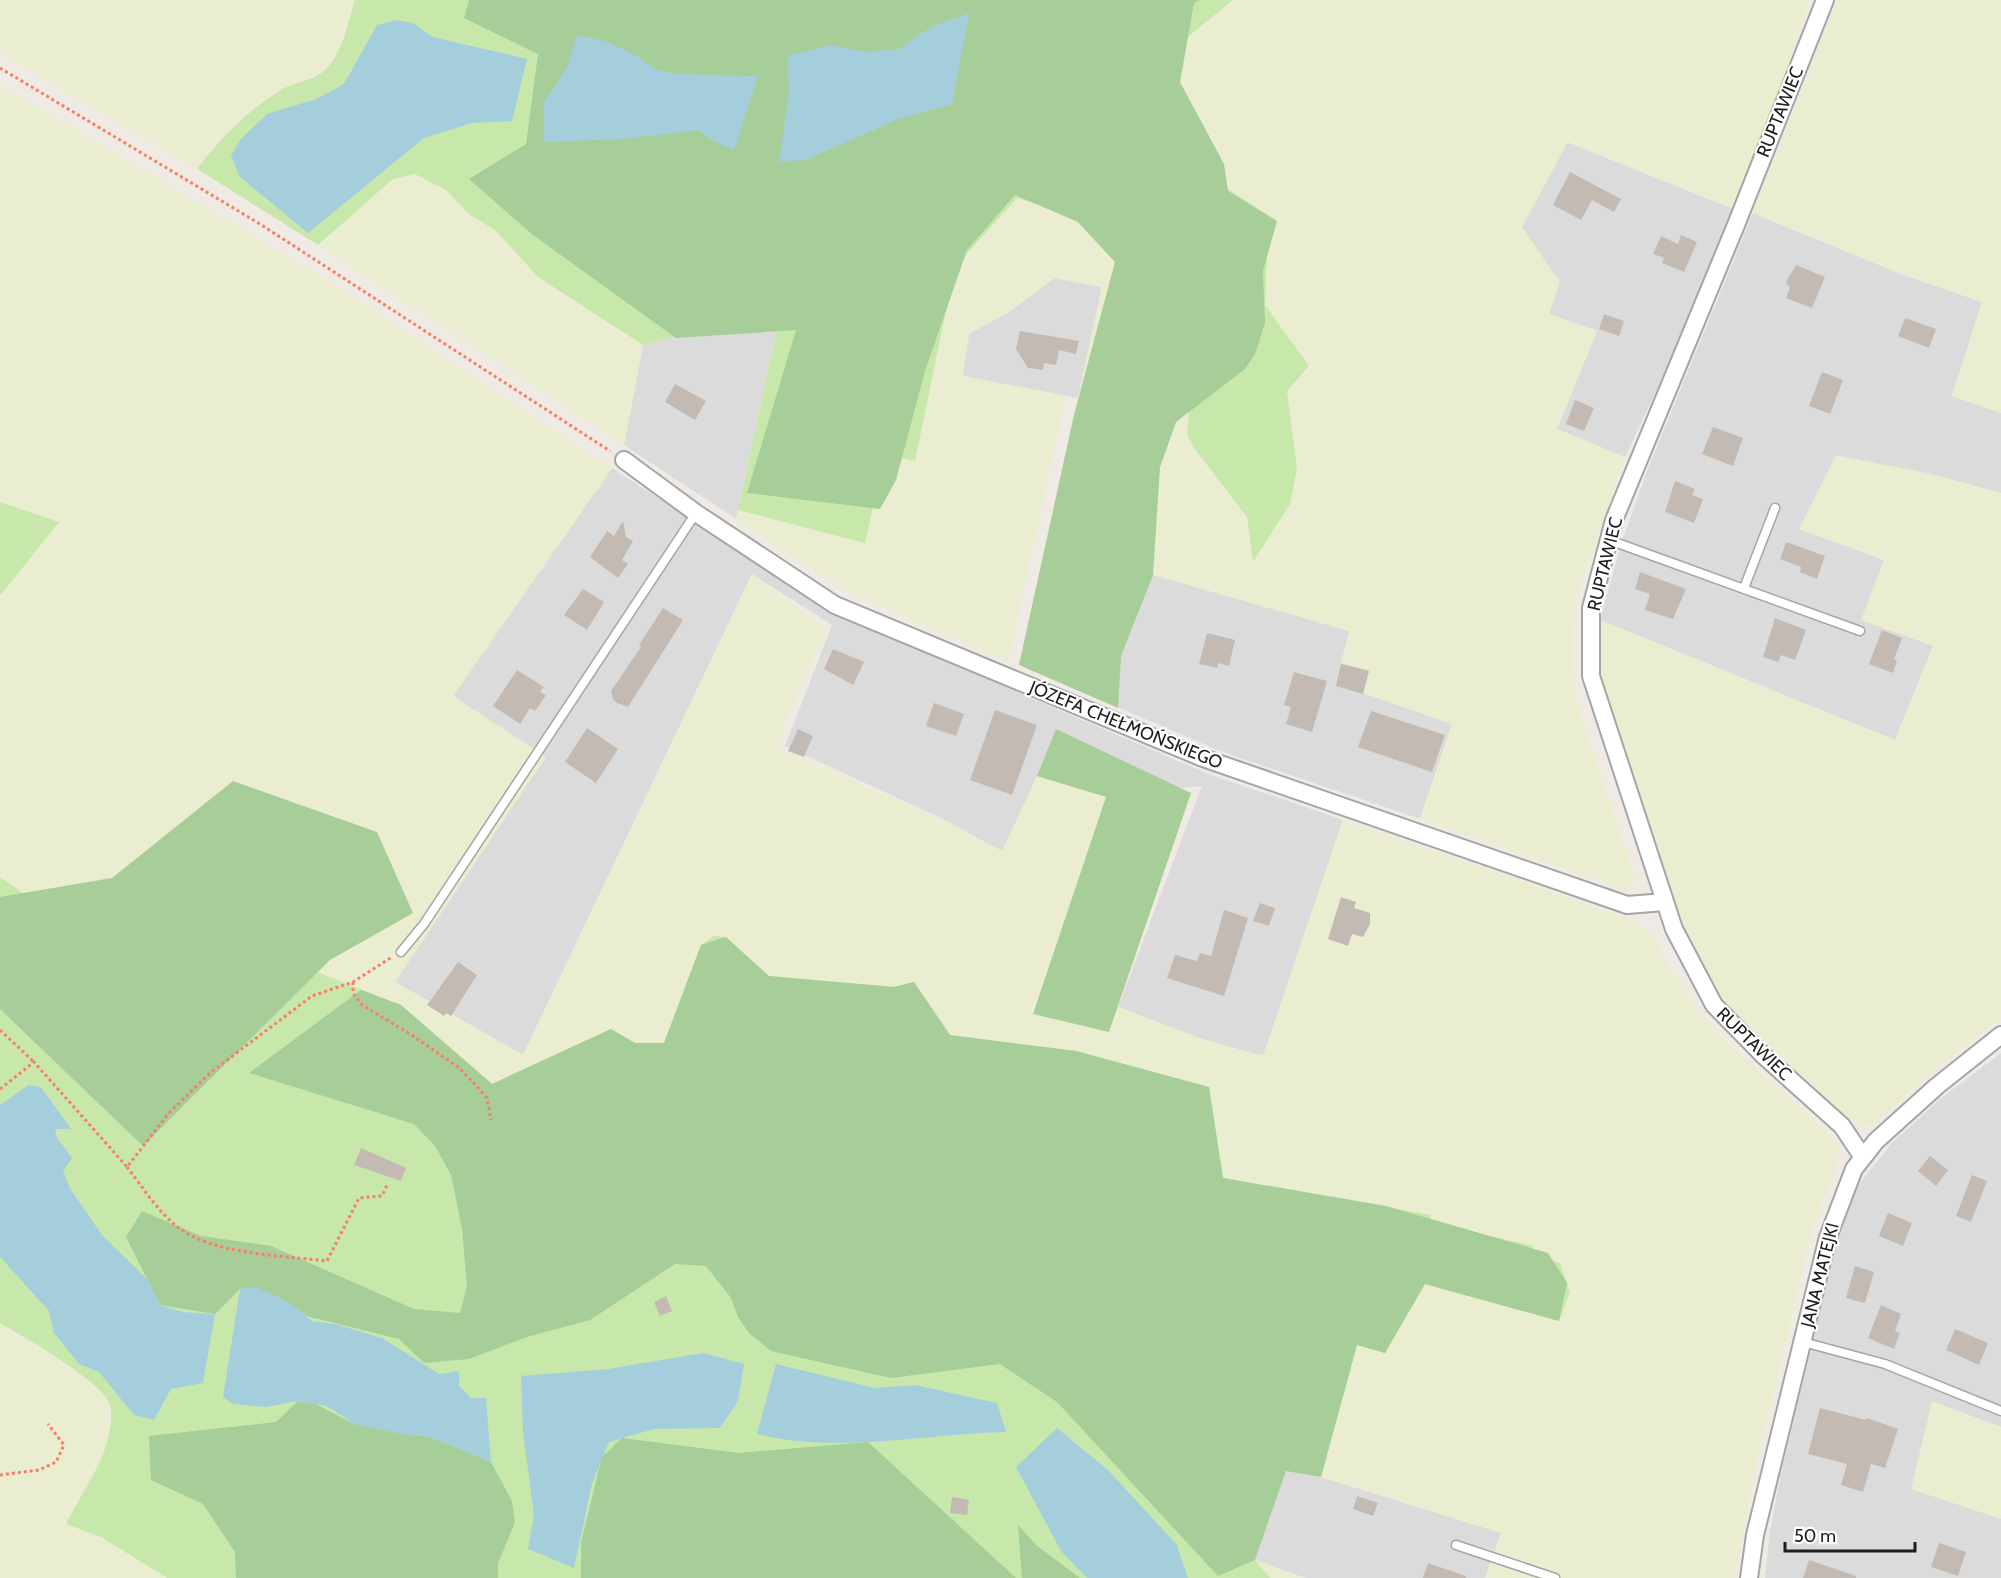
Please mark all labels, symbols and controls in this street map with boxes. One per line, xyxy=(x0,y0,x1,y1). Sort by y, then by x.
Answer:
street label: RUPTAWIEC xyxy=(1752,64,1808,160)
street label: RUPTAWIEC xyxy=(1583,515,1627,613)
street label: JÓZEFA CHEŁMOŃSKIEGO xyxy=(1025,676,1226,774)
street label: RUPTAWIEC xyxy=(1712,1003,1796,1085)
street label: JANA MATEJKI xyxy=(1796,1220,1844,1331)
scale bar xyxy=(1785,1515,1916,1553)
text: 50 m xyxy=(1794,1525,1836,1547)

